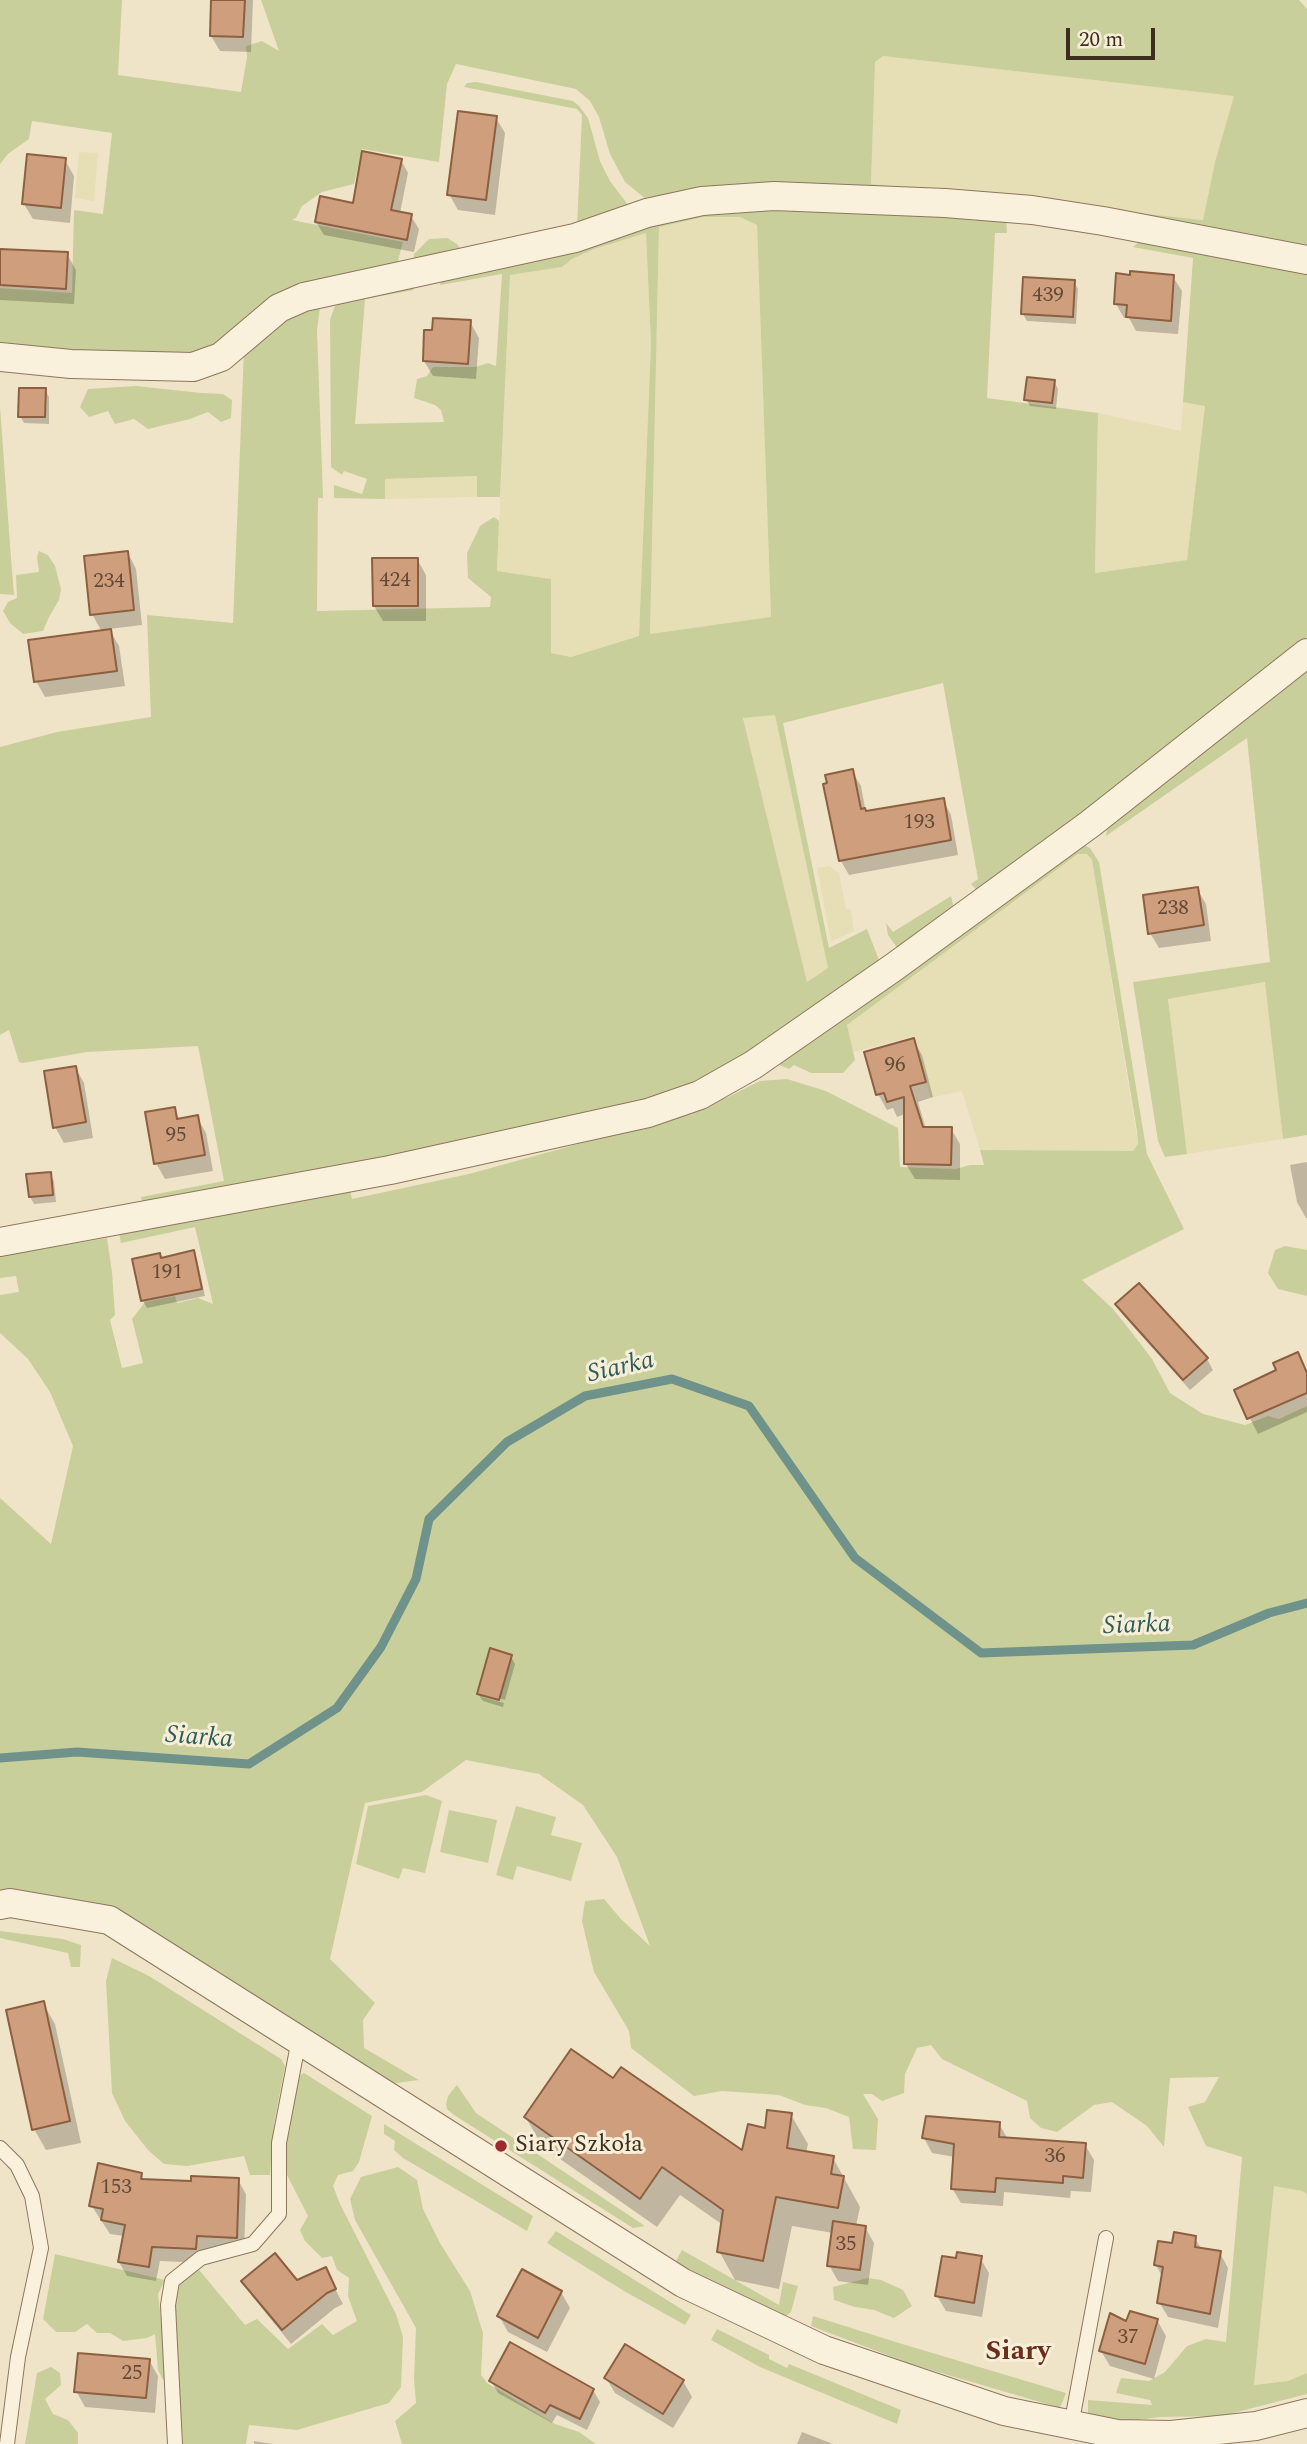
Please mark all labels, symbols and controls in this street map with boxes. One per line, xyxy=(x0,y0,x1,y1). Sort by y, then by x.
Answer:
scale bar xyxy=(1069,14,1158,58)
text: 20 m xyxy=(1079,24,1123,56)
house number: 439 xyxy=(1032,284,1064,310)
house number: 424 xyxy=(379,569,411,595)
house number: 234 xyxy=(93,570,125,596)
house number: 193 xyxy=(903,811,935,837)
house number: 238 xyxy=(1157,897,1189,923)
house number: 96 xyxy=(885,1054,905,1080)
house number: 95 xyxy=(166,1124,186,1150)
house number: 191 xyxy=(151,1261,183,1287)
water label: Siarka xyxy=(585,1346,657,1392)
water label: Siarka xyxy=(1103,1610,1171,1644)
water label: Siarka xyxy=(164,1721,234,1757)
place label: Siary Szkoła xyxy=(515,2132,643,2160)
marker: Siary Szkoła xyxy=(493,2138,509,2154)
house number: 36 xyxy=(1045,2145,1065,2171)
house number: 153 xyxy=(100,2176,132,2202)
house number: 35 xyxy=(836,2233,856,2259)
house number: 37 xyxy=(1118,2326,1138,2352)
district label: Siary xyxy=(985,2337,1051,2371)
house number: 25 xyxy=(122,2362,142,2388)

